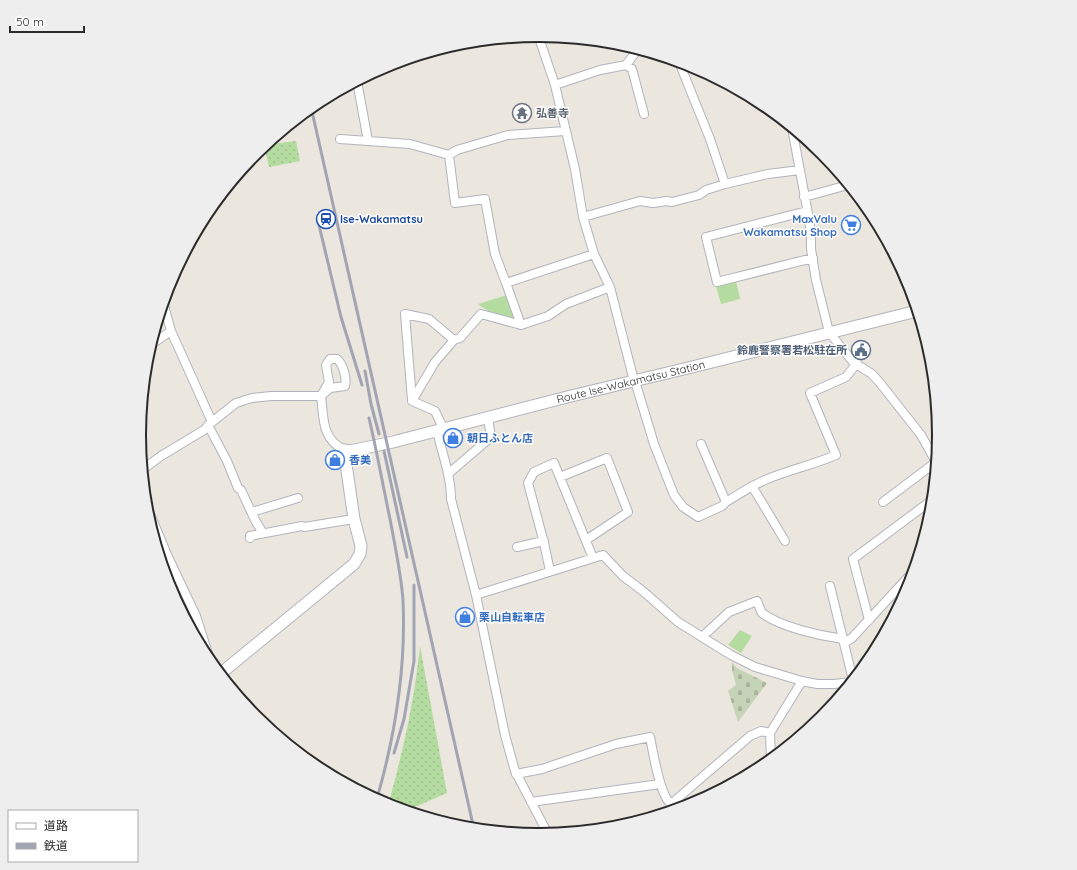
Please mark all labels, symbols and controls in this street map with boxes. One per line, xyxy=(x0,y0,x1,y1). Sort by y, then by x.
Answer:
scale bar xyxy=(10,8,84,34)
text: 50 m xyxy=(16,14,44,29)
temple icon: 弘善寺 xyxy=(511,102,533,124)
place label: 弘善寺 xyxy=(536,106,569,120)
station icon: Ise-Wakamatsu xyxy=(315,208,337,230)
place label: Ise-Wakamatsu xyxy=(340,212,423,226)
place label: MaxValu Wakamatsu Shop xyxy=(743,212,837,239)
supermarket icon: MaxValu Wakamatsu Shop xyxy=(840,214,862,236)
public building icon: 鈴鹿警察署若松駐在所 xyxy=(850,339,872,361)
place label: 鈴鹿警察署若松駐在所 xyxy=(737,343,847,357)
street label: Route Ise-Wakamatsu Station xyxy=(555,357,706,406)
shop icon: 朝日ふとん店 xyxy=(442,427,464,449)
place label: 朝日ふとん店 xyxy=(467,431,533,445)
shop icon: 香美 xyxy=(324,449,346,471)
place label: 香美 xyxy=(349,453,371,467)
shop icon: 栗山自転車店 xyxy=(454,606,476,628)
place label: 栗山自転車店 xyxy=(479,610,545,624)
legend xyxy=(8,810,138,862)
text: 道路 xyxy=(44,818,68,833)
text: 鉄道 xyxy=(44,838,68,853)

